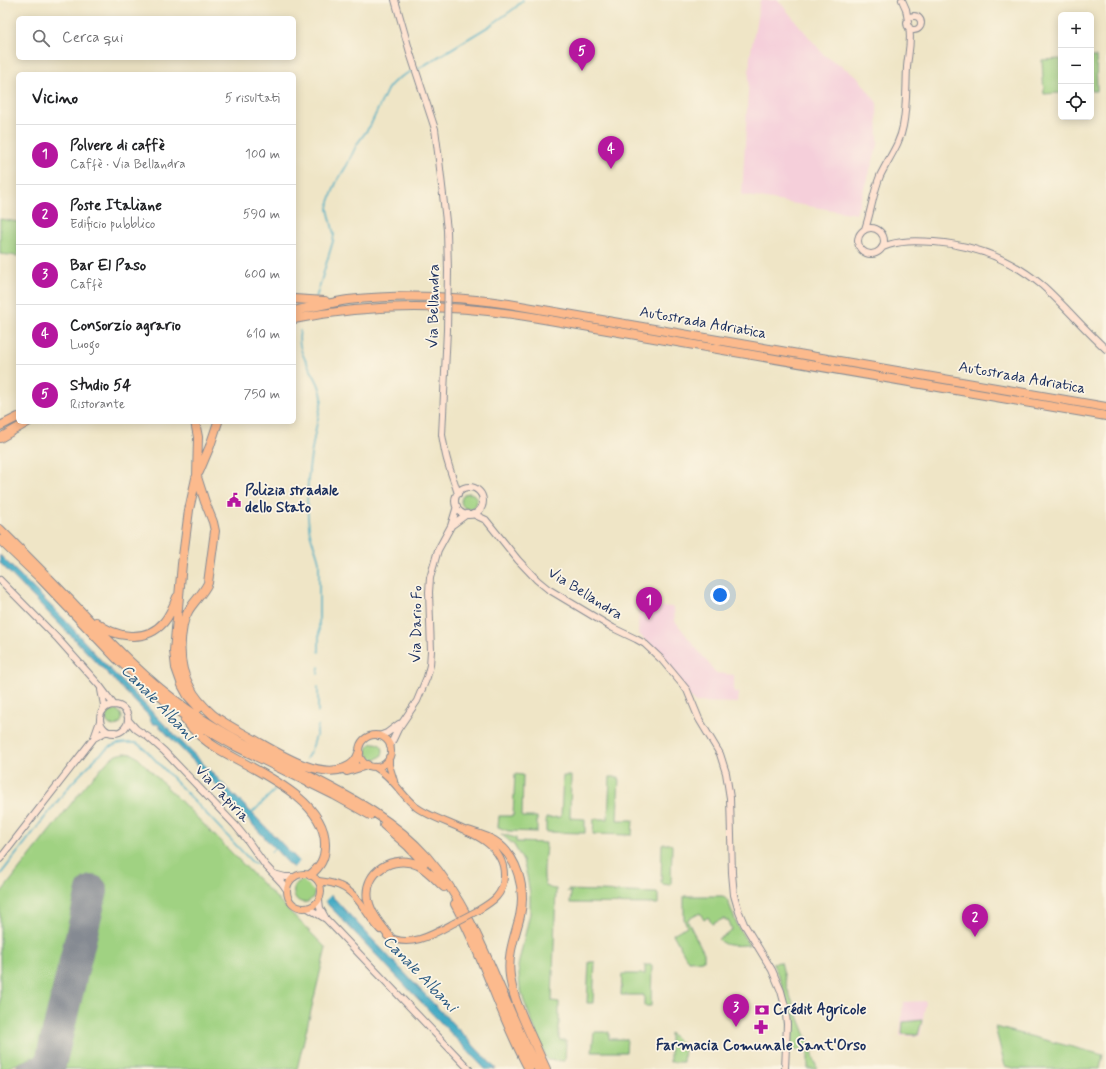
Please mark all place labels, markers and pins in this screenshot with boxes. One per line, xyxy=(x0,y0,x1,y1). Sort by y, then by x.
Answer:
pin: 5 xyxy=(569,38,595,71)
pin: 4 xyxy=(598,136,624,169)
place label: Polizia stradale dello Stato xyxy=(245,481,339,518)
public building icon: Polizia stradale dello Stato xyxy=(226,492,242,508)
pin: 1 xyxy=(636,587,662,620)
pin: 2 xyxy=(962,904,988,937)
pin: 3 xyxy=(723,994,749,1027)
place label: Crédit Agricole xyxy=(773,1000,867,1022)
bank icon: Crédit Agricole xyxy=(754,1002,770,1018)
pharmacy icon: Farmacia Comunale Sant'Orso xyxy=(753,1019,769,1035)
place label: Farmacia Comunale Sant'Orso xyxy=(656,1036,866,1056)

